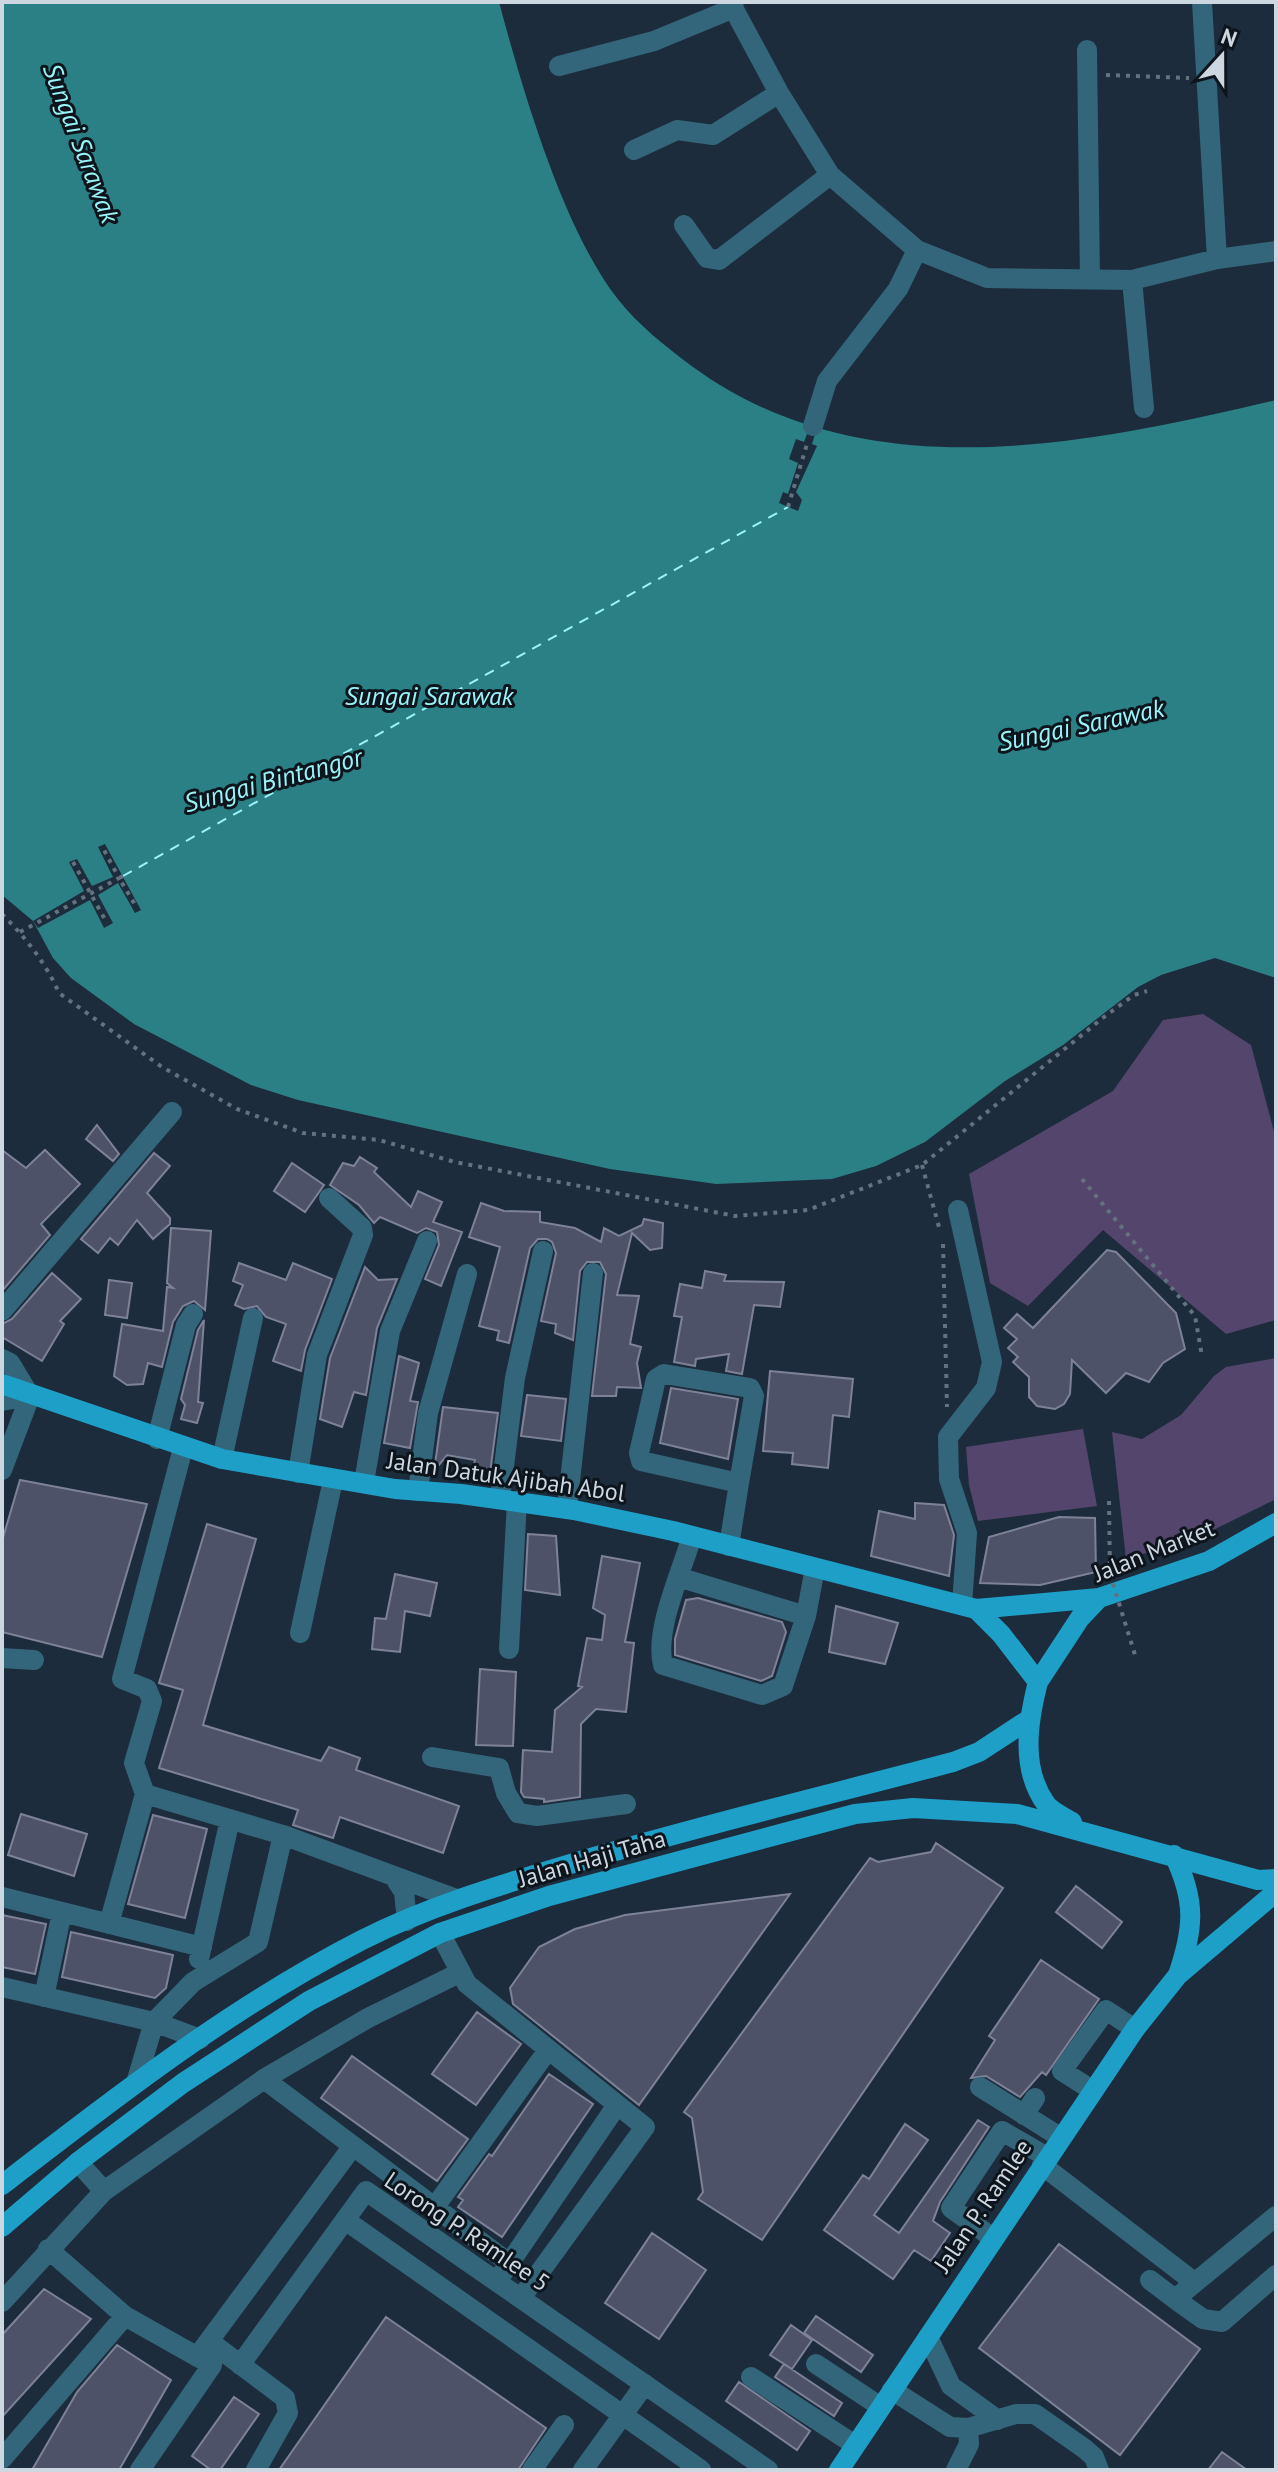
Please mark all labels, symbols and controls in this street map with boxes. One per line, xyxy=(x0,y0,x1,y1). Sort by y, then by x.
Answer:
north arrow xyxy=(1182,16,1262,96)
text: N xyxy=(1217,22,1241,53)
water label: Sungai Sarawak xyxy=(36,58,128,229)
water label: Sungai Sarawak xyxy=(345,679,515,712)
water label: Sungai Sarawak xyxy=(995,691,1168,758)
water label: Sungai Bintangor xyxy=(180,739,367,819)
street label: Jalan Datuk Ajibah Abol xyxy=(384,1444,627,1509)
street label: Jalan Market xyxy=(1088,1512,1219,1589)
street label: Jalan Haji Taha xyxy=(514,1823,669,1895)
street label: Jalan P. Ramlee xyxy=(926,2133,1038,2279)
street label: Lorong P. Ramlee 5 xyxy=(378,2165,556,2298)

